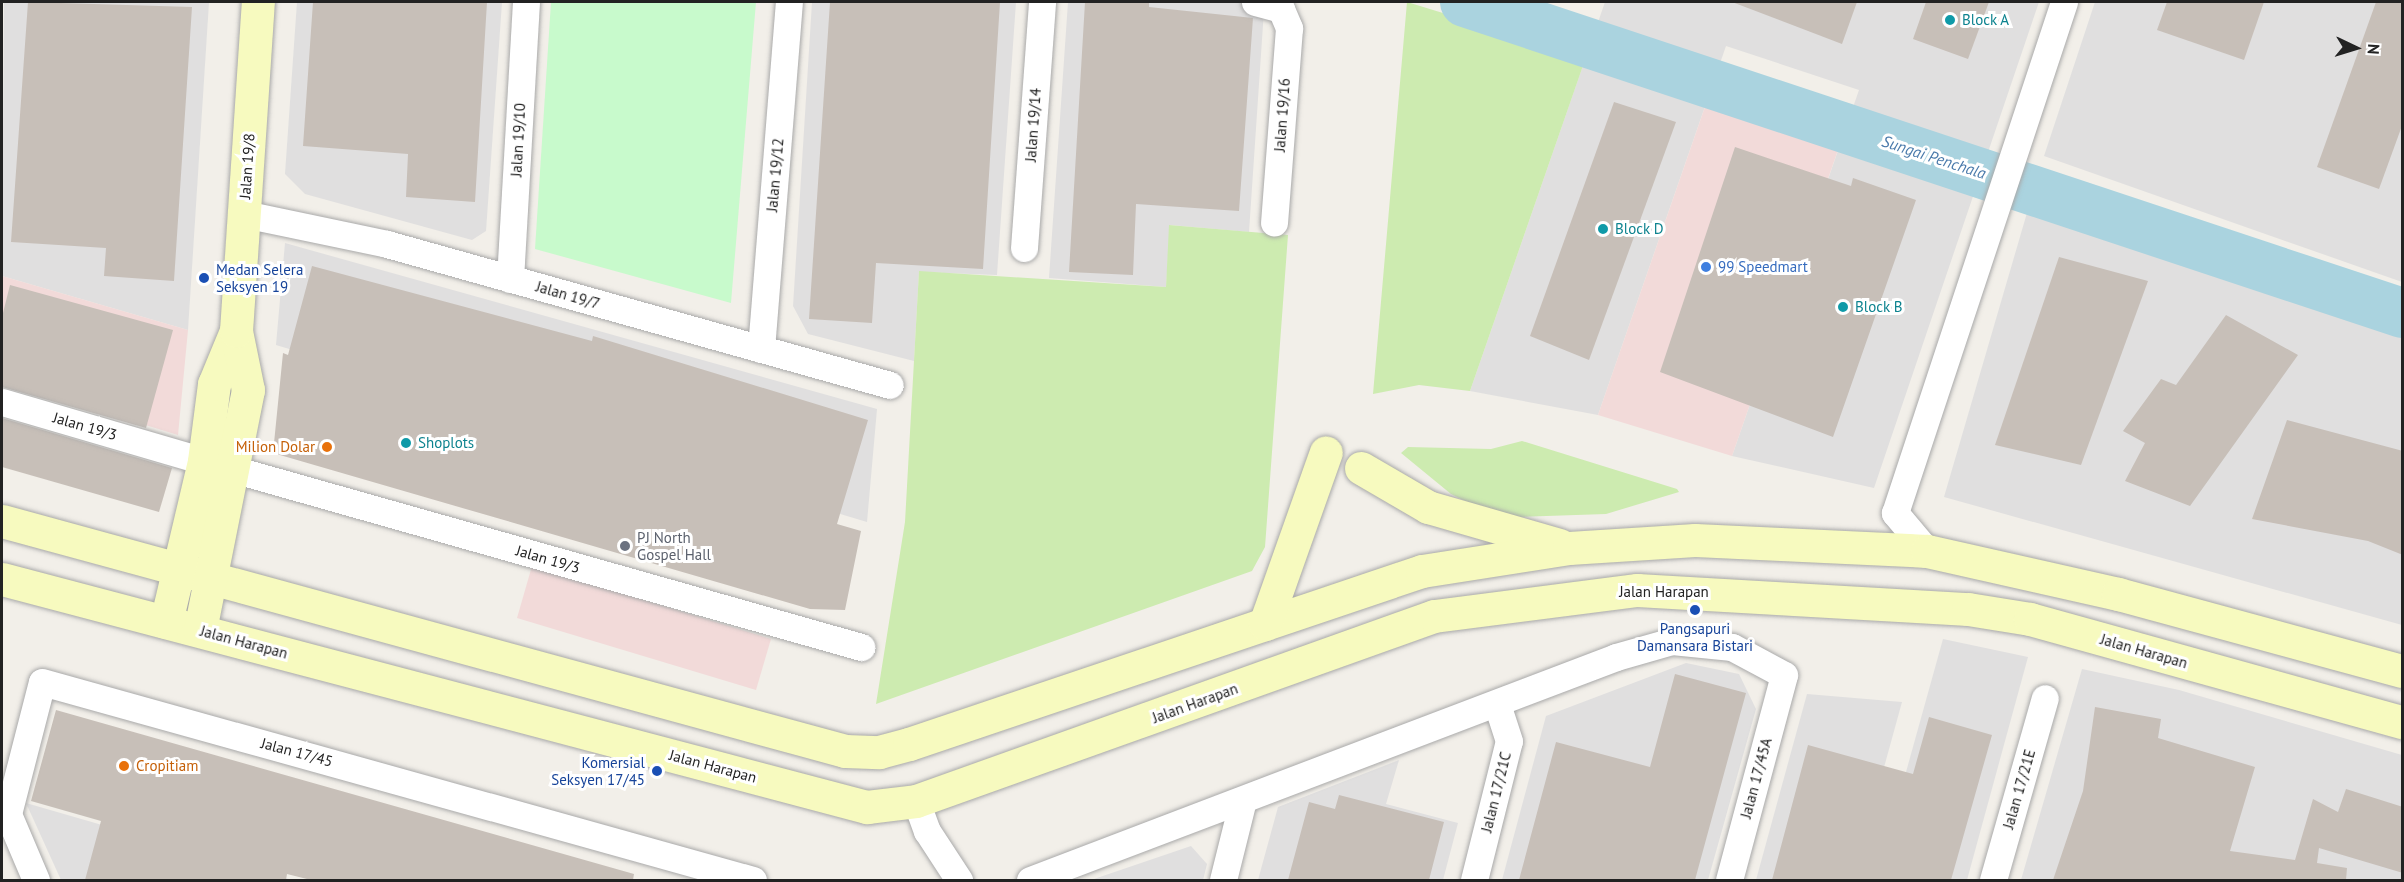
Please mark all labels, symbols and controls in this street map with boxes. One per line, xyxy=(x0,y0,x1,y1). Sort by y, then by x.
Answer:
place label: Block A xyxy=(1962,11,2010,29)
marker: Block A xyxy=(1943,13,1957,27)
north arrow xyxy=(2326,18,2386,78)
text: N xyxy=(2364,43,2384,55)
street label: Jalan 19/16 xyxy=(1270,78,1294,152)
street label: Jalan 19/14 xyxy=(1021,88,1045,162)
street label: Jalan 19/10 xyxy=(507,103,529,177)
water label: Sungai Penchala xyxy=(1880,131,1988,183)
street label: Jalan 19/8 xyxy=(236,133,258,199)
street label: Jalan 19/12 xyxy=(763,137,787,213)
place label: Block D xyxy=(1615,220,1664,238)
marker: Block D xyxy=(1596,222,1610,236)
place label: 99 Speedmart xyxy=(1718,258,1808,276)
place label: Medan Selera Seksyen 19 xyxy=(216,260,303,295)
marker: 99 Speedmart xyxy=(1699,260,1713,274)
marker: Medan Selera Seksyen 19 xyxy=(197,271,211,285)
street label: Jalan 19/7 xyxy=(534,277,602,313)
place label: Block B xyxy=(1855,298,1903,316)
marker: Block B xyxy=(1836,300,1850,314)
street label: Jalan 19/3 xyxy=(51,408,119,444)
place label: Shoplots xyxy=(418,434,474,452)
marker: Shoplots xyxy=(399,436,413,450)
place label: Milion Dolar xyxy=(236,438,315,456)
marker: Milion Dolar xyxy=(320,440,334,454)
place label: PJ North Gospel Hall xyxy=(637,528,711,563)
marker: PJ North Gospel Hall xyxy=(618,539,632,553)
street label: Jalan 19/3 xyxy=(514,541,582,577)
street label: Jalan Harapan xyxy=(1619,583,1709,601)
marker: Pangsapuri Damansara Bistari xyxy=(1688,603,1702,617)
place label: Pangsapuri Damansara Bistari xyxy=(1637,619,1753,654)
street label: Jalan Harapan xyxy=(198,622,290,662)
street label: Jalan Harapan xyxy=(2098,630,2190,672)
street label: Jalan Harapan xyxy=(1150,679,1240,727)
street label: Jalan 17/45 xyxy=(259,734,335,770)
street label: Jalan 17/45A xyxy=(1737,736,1775,820)
street label: Jalan Harapan xyxy=(667,746,759,786)
street label: Jalan 17/21E xyxy=(1999,747,2039,831)
street label: Jalan 17/21C xyxy=(1477,750,1515,834)
place label: Komersial Seksyen 17/45 xyxy=(551,753,645,788)
place label: Cropitiam xyxy=(136,757,198,775)
marker: Cropitiam xyxy=(117,759,131,773)
marker: Komersial Seksyen 17/45 xyxy=(650,764,664,778)

